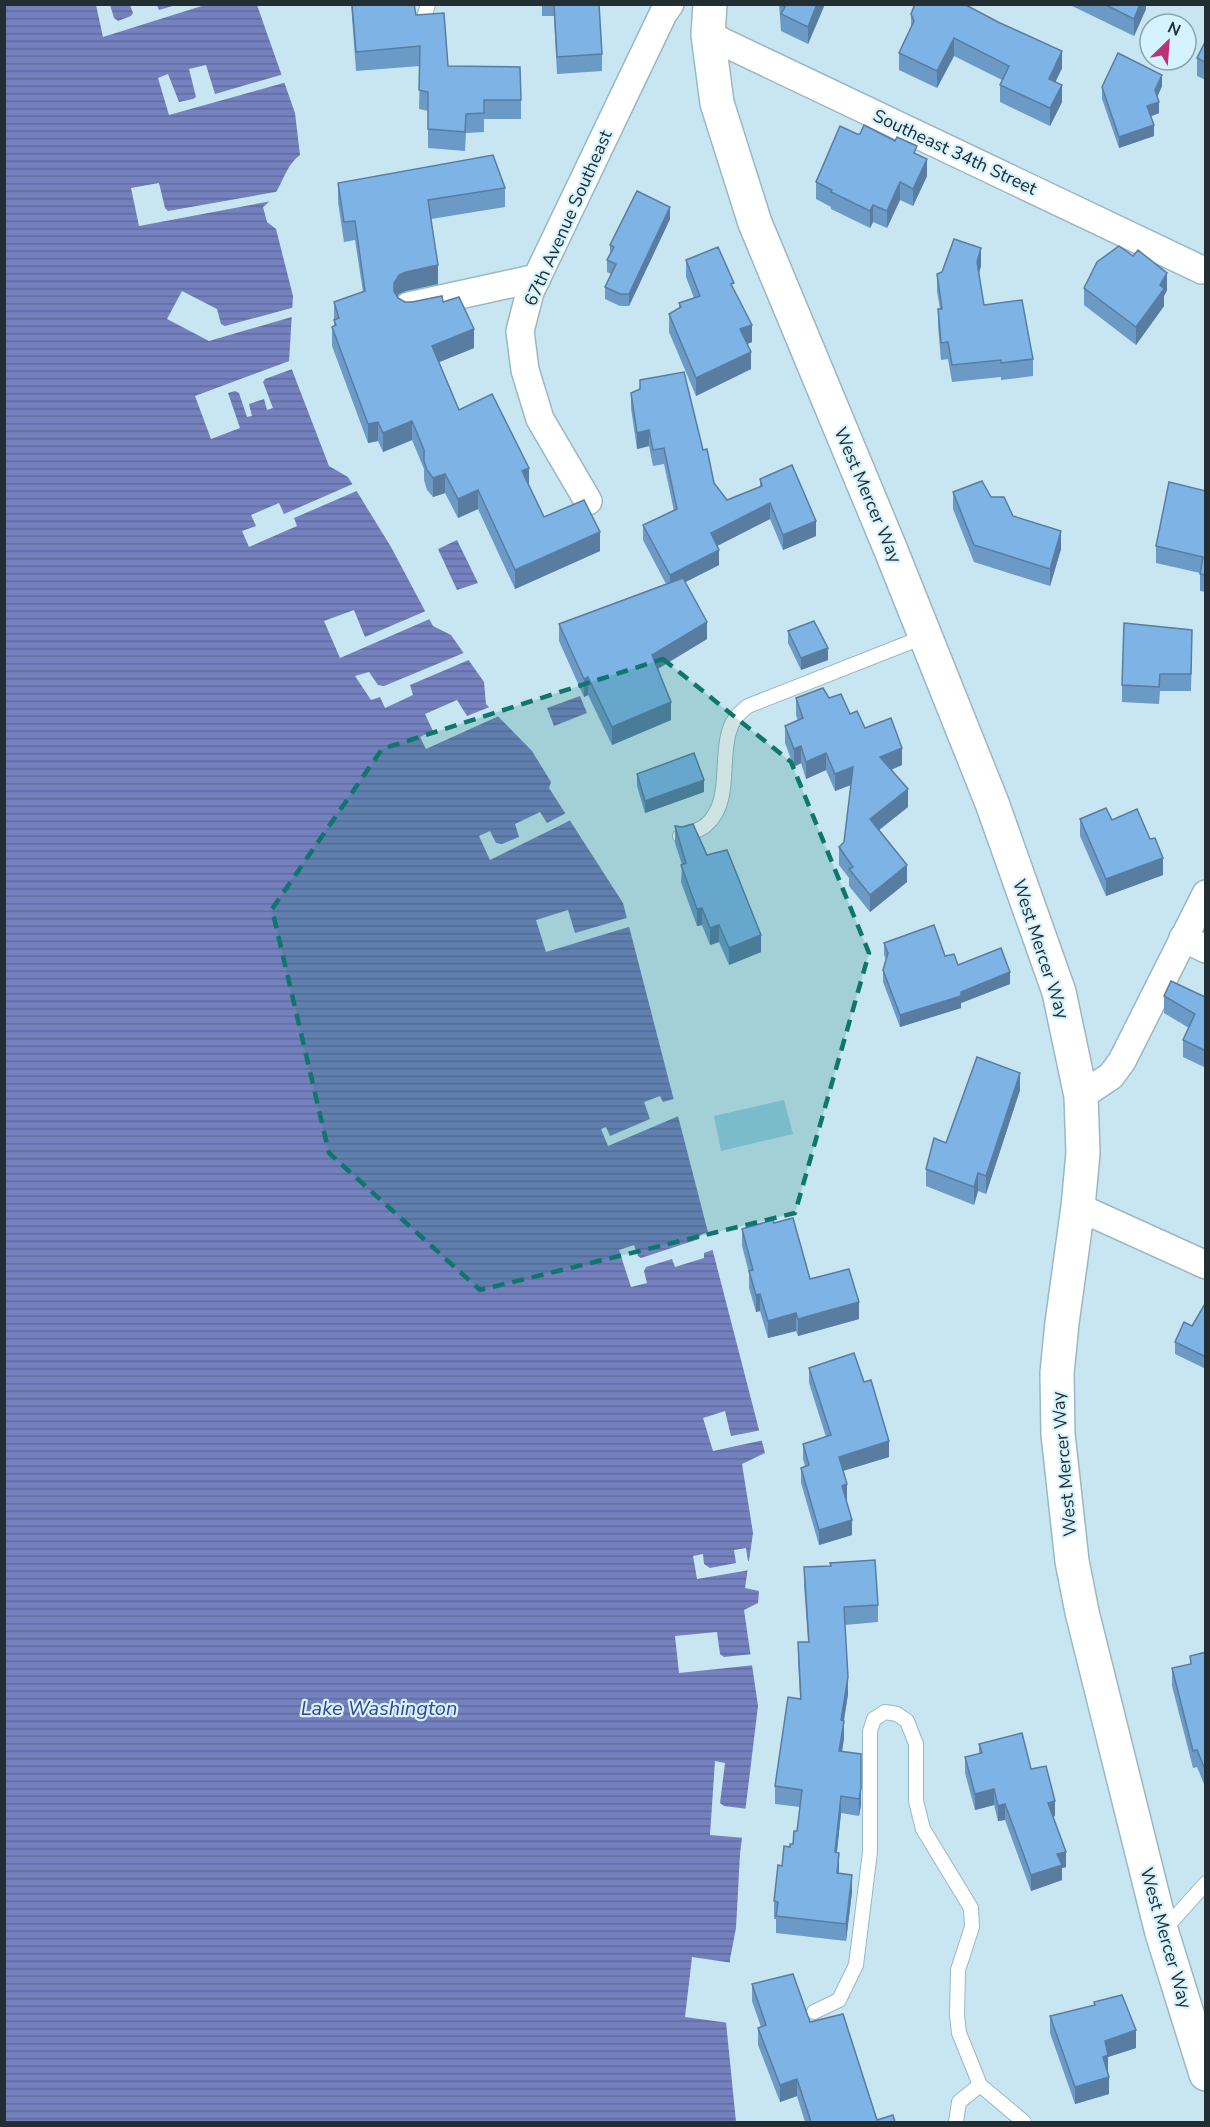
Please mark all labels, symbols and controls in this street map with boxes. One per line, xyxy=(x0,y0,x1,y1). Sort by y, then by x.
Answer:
north arrow xyxy=(1138,12,1198,72)
text: N xyxy=(1164,17,1184,42)
street label: Southeast 34th Street xyxy=(869,103,1041,201)
street label: 67th Avenue Southeast xyxy=(518,126,618,310)
street label: West Mercer Way xyxy=(829,423,908,567)
street label: West Mercer Way xyxy=(1007,876,1075,1023)
street label: West Mercer Way xyxy=(1046,1390,1082,1537)
water label: Lake Washington xyxy=(301,1695,457,1722)
street label: West Mercer Way xyxy=(1134,1865,1198,2012)

